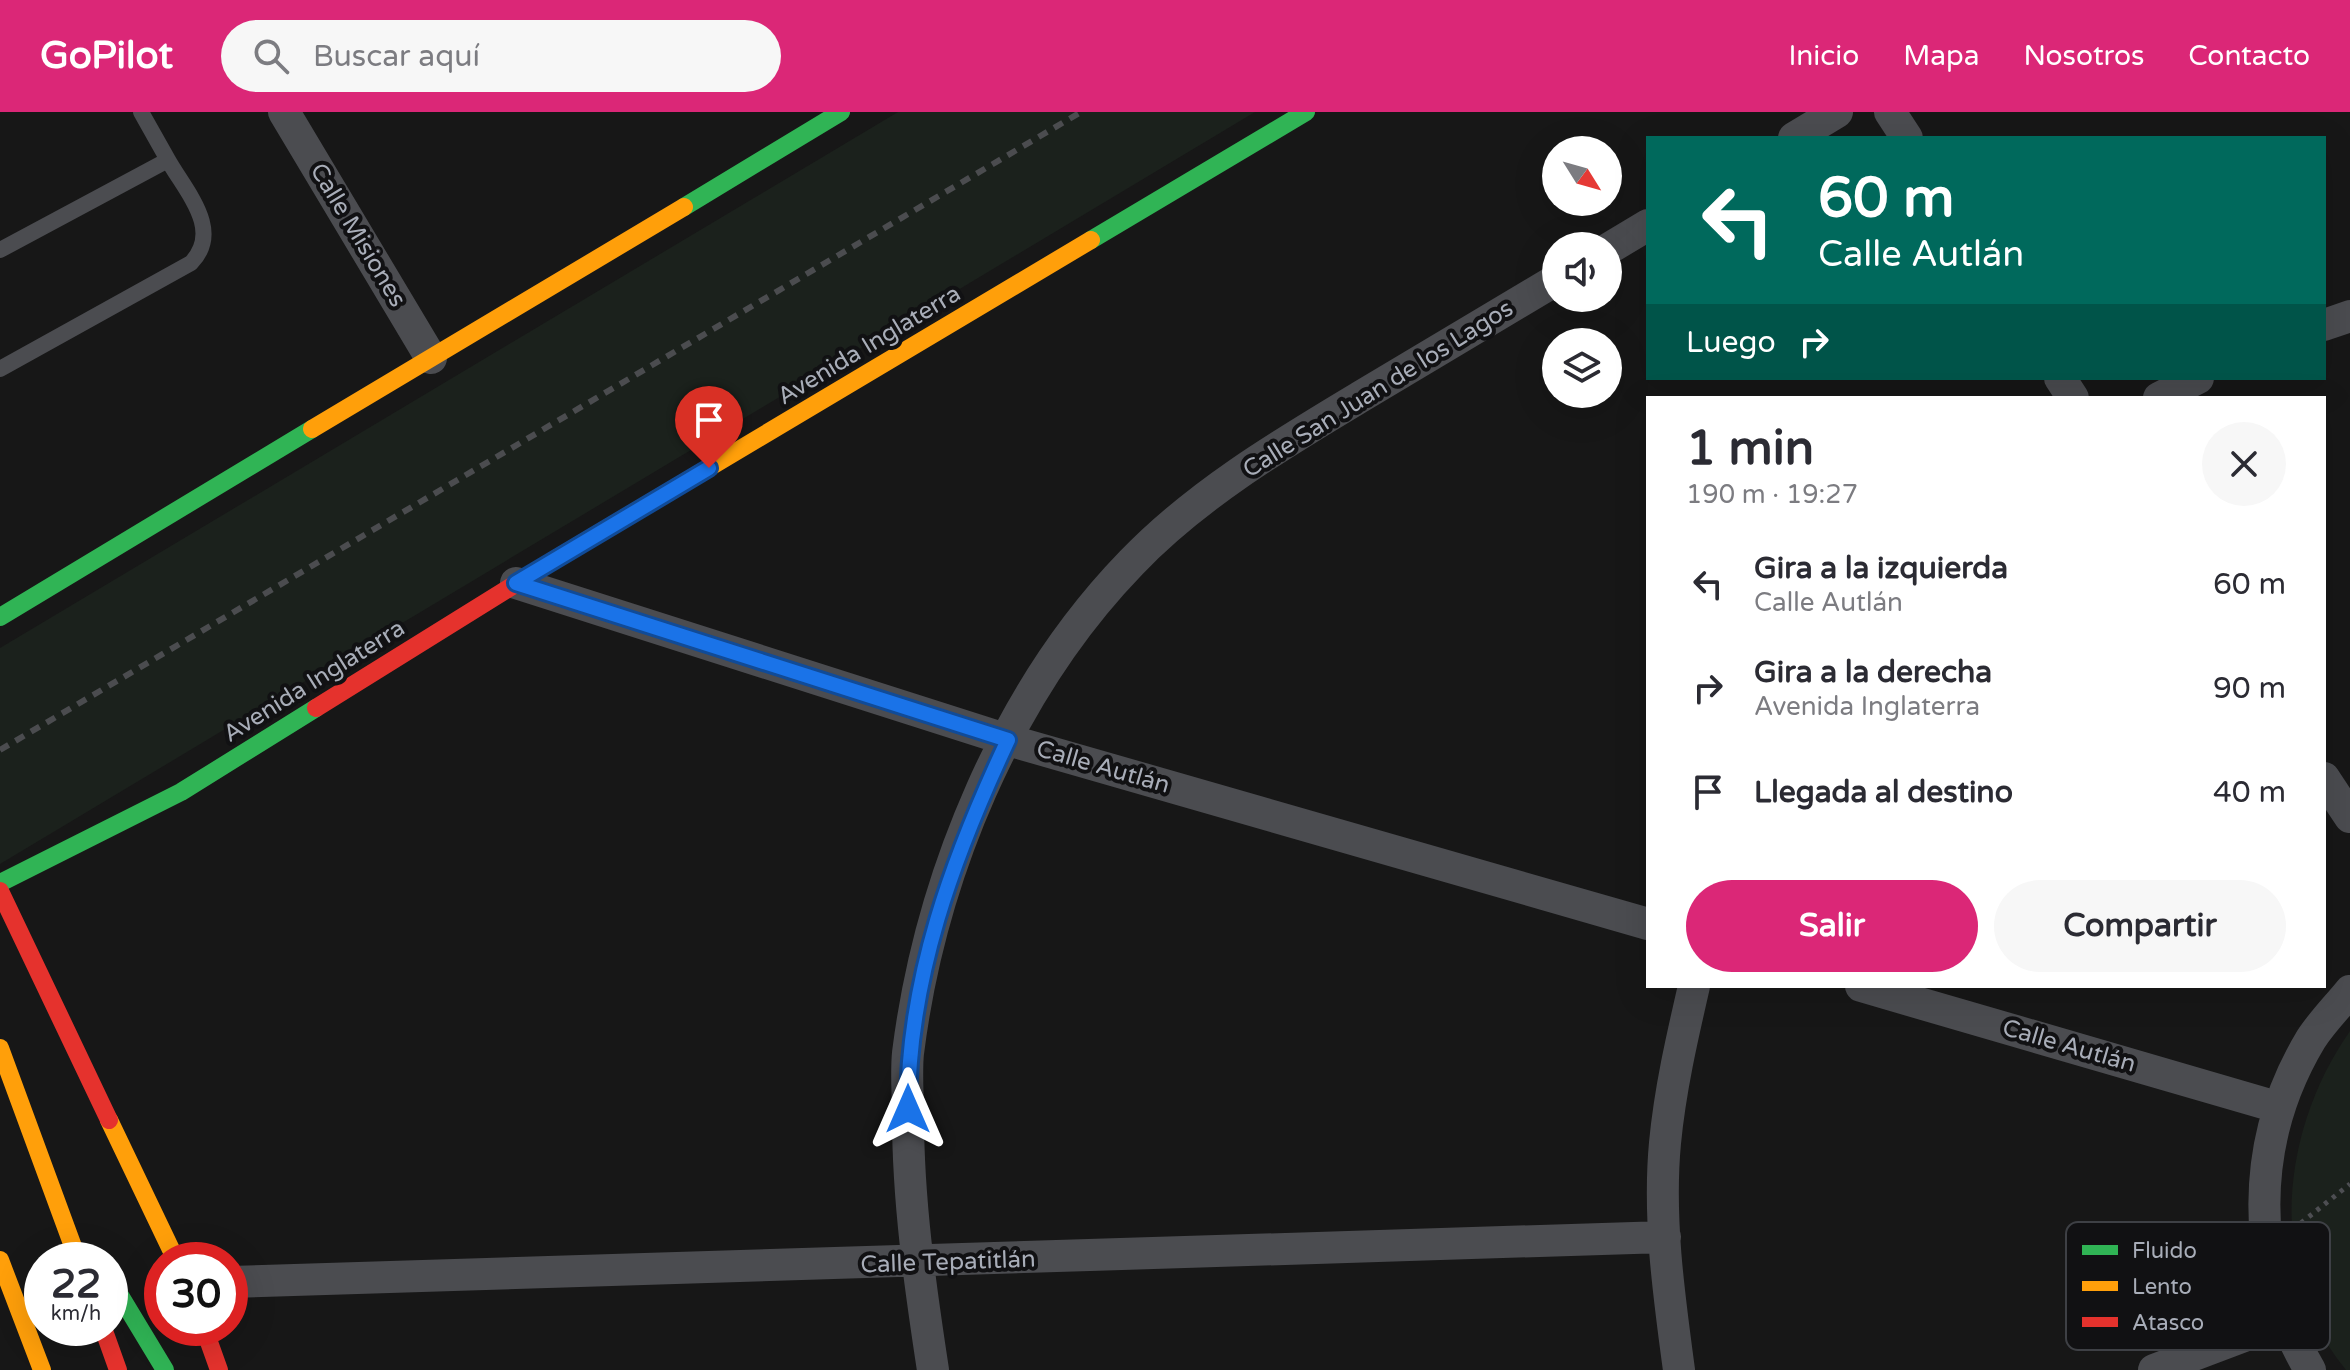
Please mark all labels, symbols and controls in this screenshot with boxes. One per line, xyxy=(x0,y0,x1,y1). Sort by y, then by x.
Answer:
search box xyxy=(221,20,781,92)
text: GoPilot xyxy=(40,33,173,79)
icon: search xyxy=(249,34,293,78)
text: Buscar aquí xyxy=(313,38,480,75)
text: Inicio xyxy=(1789,39,1859,73)
text: Mapa xyxy=(1903,39,1979,73)
text: Nosotros xyxy=(2023,39,2144,73)
text: Contacto xyxy=(2188,39,2310,73)
north arrow xyxy=(1542,136,1622,216)
map controls xyxy=(1542,136,1622,408)
street label: Calle Misiones xyxy=(304,158,412,312)
text: 60 m xyxy=(1818,165,1954,232)
icon: left xyxy=(1686,168,1790,272)
button: sound xyxy=(1542,232,1622,312)
text: Calle Autlán xyxy=(1818,233,2024,276)
street label: Avenida Inglaterra xyxy=(772,279,966,411)
street label: Calle San Juan de los Lagos xyxy=(1238,294,1518,484)
icon: right xyxy=(1792,320,1836,364)
text: Luego xyxy=(1686,324,1776,361)
button: layers xyxy=(1542,328,1622,408)
pin xyxy=(675,386,743,468)
icon: arrive xyxy=(687,398,731,442)
text: 1 min xyxy=(1686,420,1814,478)
button: close xyxy=(2202,422,2286,506)
text: 190 m · 19:27 xyxy=(1686,479,1858,510)
text: Gira a la izquierda xyxy=(1754,550,2008,587)
icon: left xyxy=(1686,562,1730,606)
text: 60 m xyxy=(2213,566,2286,603)
text: Calle Autlán xyxy=(1754,587,1903,618)
street label: Avenida Inglaterra xyxy=(218,613,410,749)
text: Gira a la derecha xyxy=(1754,654,1992,691)
icon: right xyxy=(1686,666,1730,710)
text: 90 m xyxy=(2213,670,2286,707)
text: Avenida Inglaterra xyxy=(1754,691,1980,722)
street label: Calle Autlán xyxy=(1033,734,1173,800)
icon: arrive xyxy=(1686,770,1730,814)
text: Llegada al destino xyxy=(1754,774,2013,811)
text: 40 m xyxy=(2213,774,2286,811)
button: Salir xyxy=(1686,880,1978,972)
button: Compartir xyxy=(1994,880,2286,972)
street label: Calle Autlán xyxy=(1999,1013,2139,1079)
position arrow xyxy=(866,1067,950,1151)
legend xyxy=(2066,1222,2330,1350)
text: Fluido xyxy=(2132,1238,2197,1264)
speed limit sign: 30 xyxy=(144,1242,248,1346)
street label: Calle Tepatitlán xyxy=(860,1244,1036,1280)
text: 22 xyxy=(51,1260,101,1308)
text: Lento xyxy=(2132,1274,2192,1300)
text: km/h xyxy=(51,1302,101,1326)
text: Atasco xyxy=(2132,1310,2204,1336)

